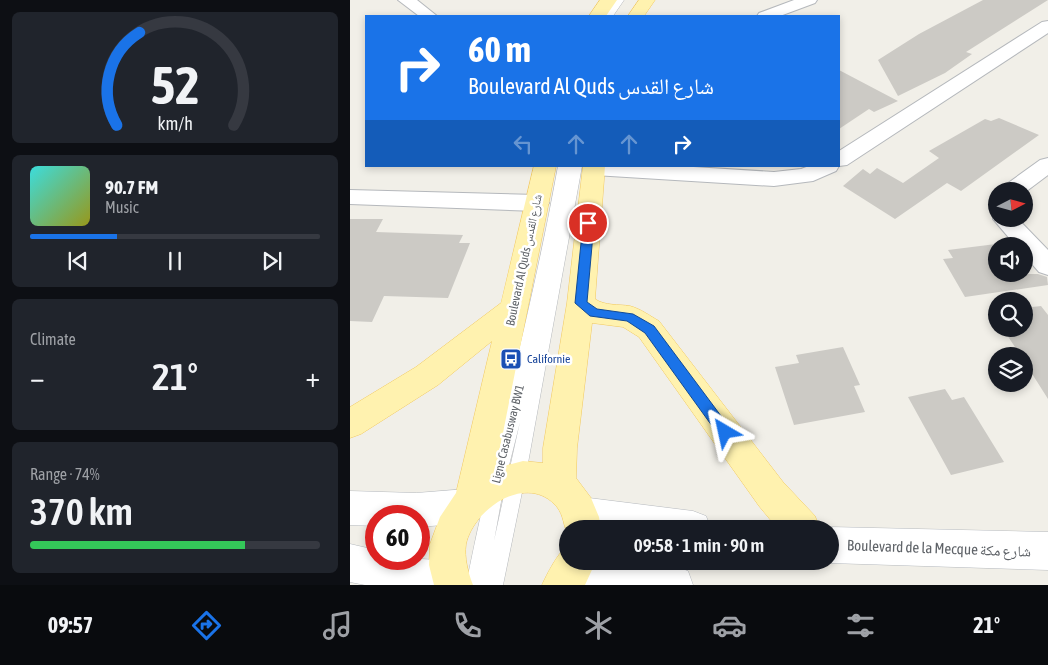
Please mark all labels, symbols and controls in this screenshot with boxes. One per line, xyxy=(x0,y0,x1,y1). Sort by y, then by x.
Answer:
text: 60 m xyxy=(468,29,531,69)
icon: right xyxy=(385,35,450,100)
text: 52 xyxy=(151,55,199,115)
text: Boulevard Al Quds شارع القدس xyxy=(468,73,714,99)
text: km/h xyxy=(157,113,193,134)
icon: left xyxy=(509,130,537,158)
icon: ahead xyxy=(562,130,590,158)
icon: ahead xyxy=(615,130,643,158)
icon: right xyxy=(668,130,696,158)
text: 90.7 FM xyxy=(105,176,158,198)
north arrow xyxy=(988,182,1032,228)
map controls xyxy=(988,182,1033,392)
street label: Boulevard Al Quds شارع القدس xyxy=(503,193,546,327)
text: Music xyxy=(105,198,139,216)
pin xyxy=(567,202,609,244)
icon: arrive xyxy=(574,209,602,237)
button: sound xyxy=(988,237,1033,282)
icon: previous xyxy=(64,247,92,275)
icon: pause xyxy=(161,247,189,275)
icon: next xyxy=(258,247,286,275)
button: search xyxy=(988,292,1033,337)
text: Climate xyxy=(30,330,76,348)
bus stop icon: Californie xyxy=(499,347,523,371)
button: layers xyxy=(988,347,1033,392)
place label: Californie xyxy=(527,352,570,366)
text: 21° xyxy=(152,355,198,398)
text: − xyxy=(30,361,45,393)
text: + xyxy=(305,361,320,393)
street label: Ligne Casabusway BW1 xyxy=(489,383,527,485)
position arrow xyxy=(698,405,750,457)
text: Range · 74% xyxy=(30,465,100,483)
text: 370 km xyxy=(30,490,133,533)
speed limit sign: 60 xyxy=(365,505,430,570)
text: 09:58 · 1 min · 90 m xyxy=(634,534,764,556)
street label: Boulevard de la Mecque شارع مكة xyxy=(847,536,1031,562)
icon: directions xyxy=(189,608,224,643)
icon: music xyxy=(320,608,355,643)
icon: phone xyxy=(450,608,485,643)
icon: climate xyxy=(581,608,616,643)
icon: car xyxy=(712,608,747,643)
icon: filters xyxy=(843,608,878,643)
text: 09:57 xyxy=(48,612,93,638)
text: 21° xyxy=(973,612,1000,638)

